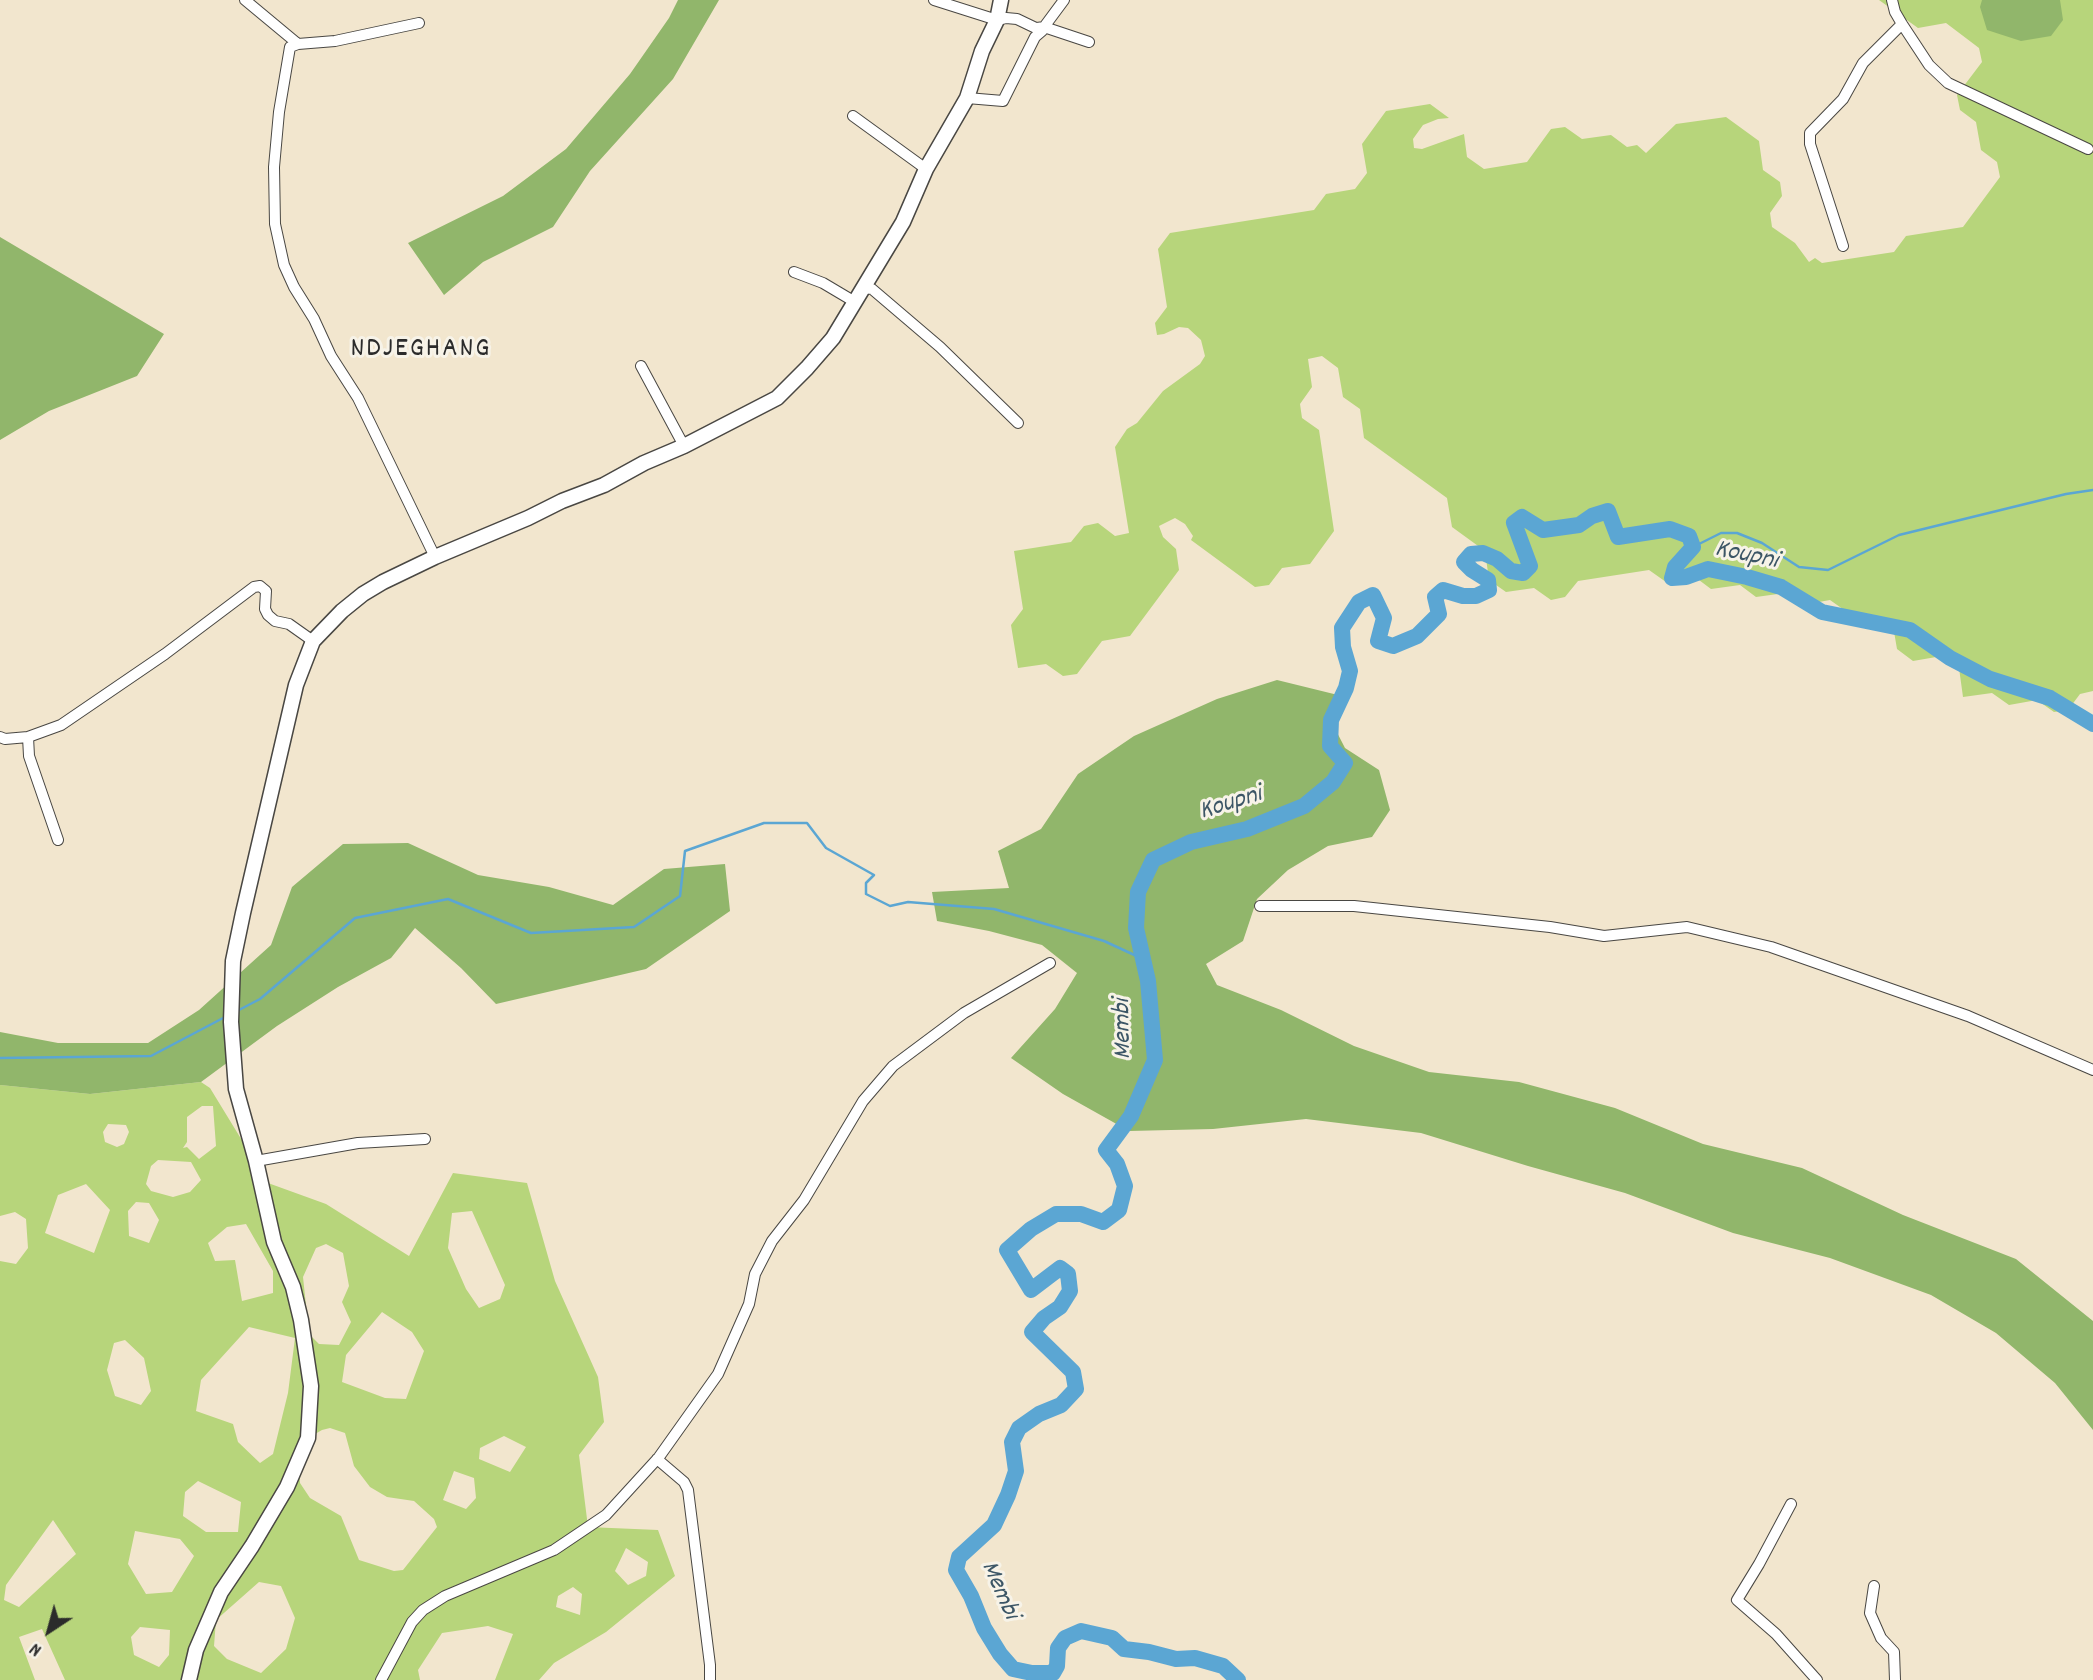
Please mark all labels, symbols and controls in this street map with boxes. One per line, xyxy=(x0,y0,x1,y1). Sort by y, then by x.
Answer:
district label: NDJEGHANG xyxy=(352,334,490,368)
water label: Koupni xyxy=(1712,535,1780,579)
water label: Koupni xyxy=(1196,781,1266,829)
water label: Membi xyxy=(1109,998,1141,1060)
water label: Membi xyxy=(971,1557,1025,1625)
north arrow xyxy=(14,1596,84,1666)
text: N xyxy=(25,1635,48,1662)

